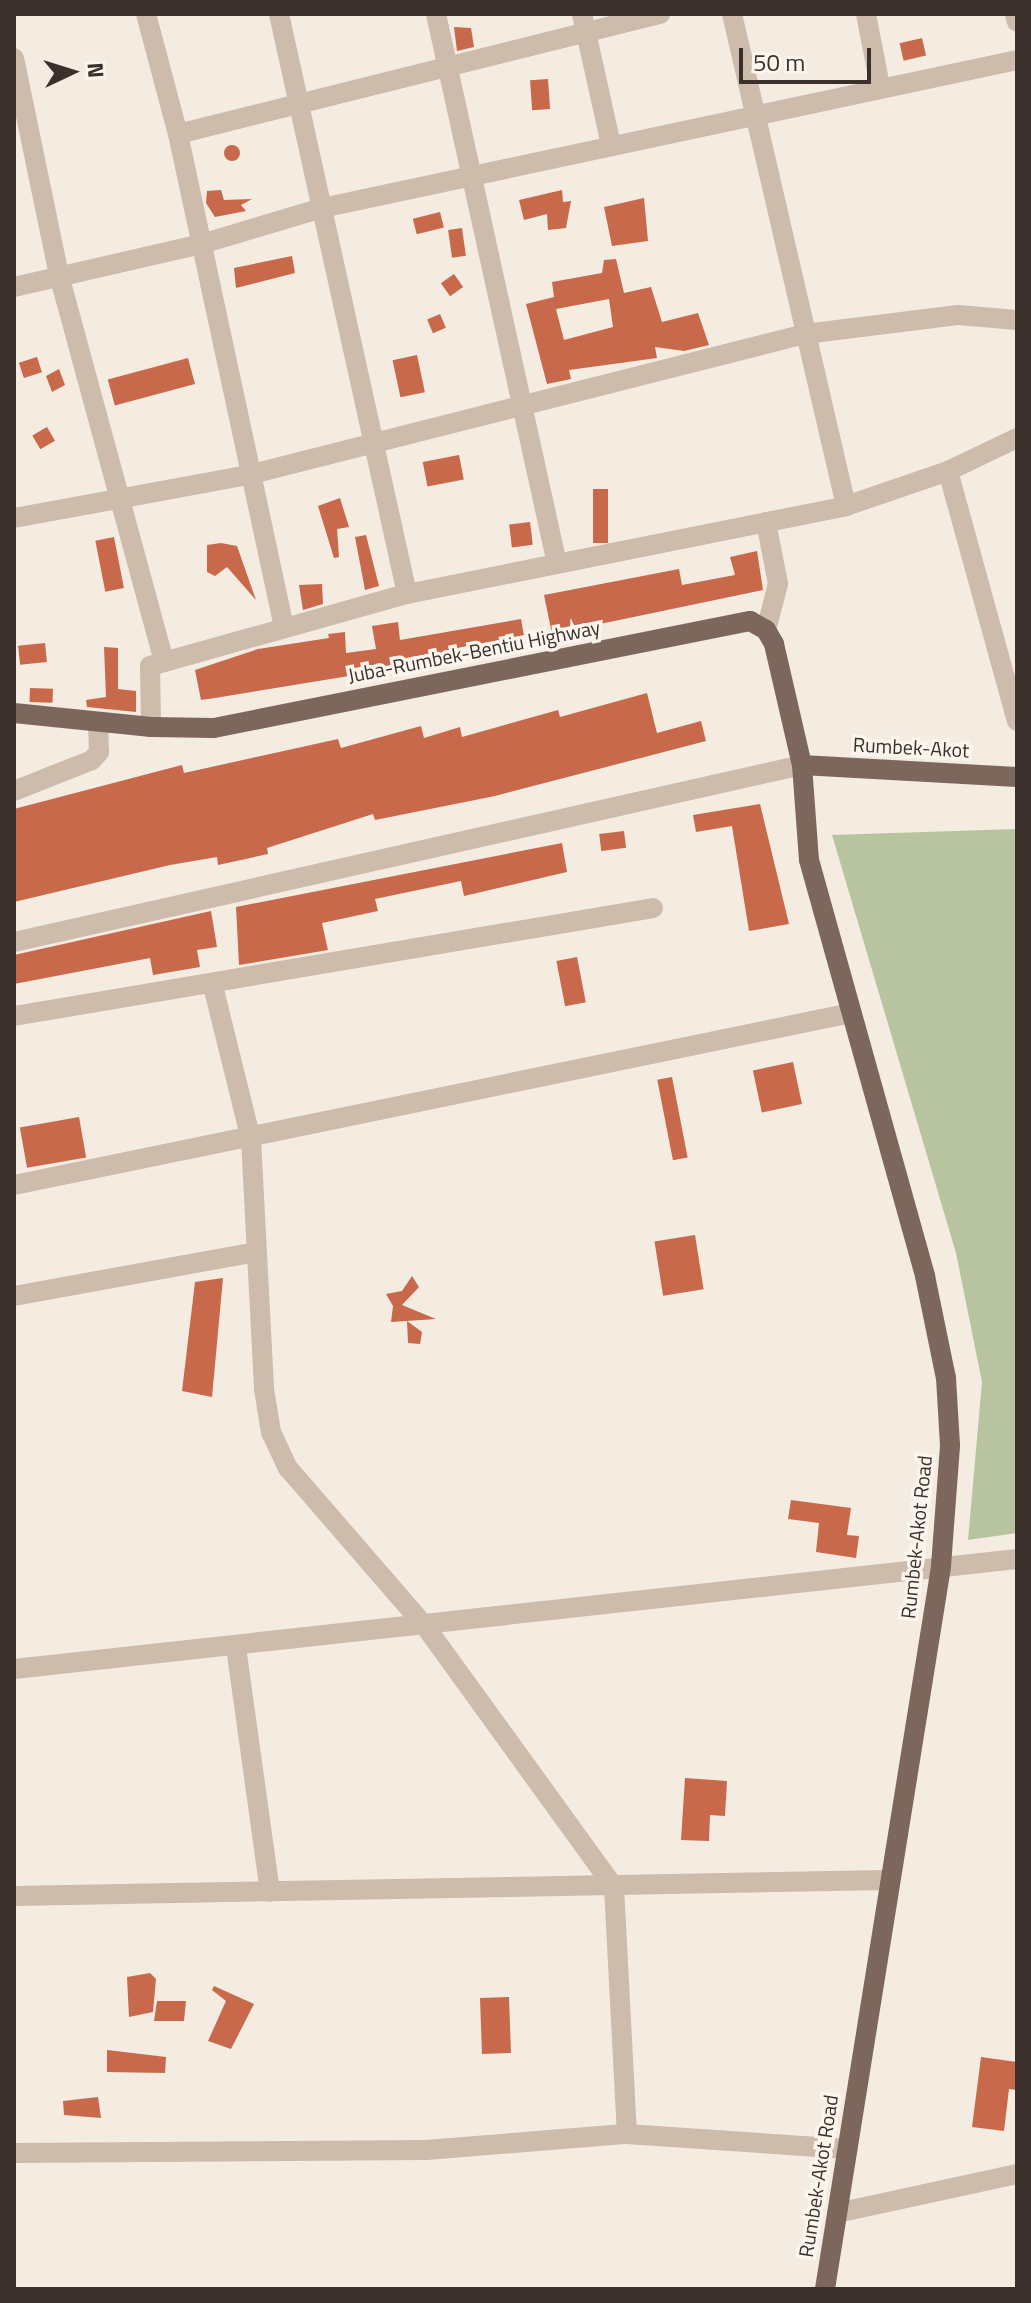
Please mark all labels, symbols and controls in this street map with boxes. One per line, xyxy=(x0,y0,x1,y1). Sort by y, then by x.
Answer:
north arrow xyxy=(32,32,112,112)
scale bar xyxy=(743,32,875,82)
text: 50 m xyxy=(753,44,805,80)
text: N xyxy=(78,62,113,79)
street label: Juba-Rumbek-Bentiu Highway xyxy=(346,615,602,687)
street label: Rumbek-Akot xyxy=(852,732,970,762)
street label: Rumbek-Akot Road xyxy=(895,1454,937,1620)
street label: Rumbek-Akot Road xyxy=(793,2093,843,2259)

